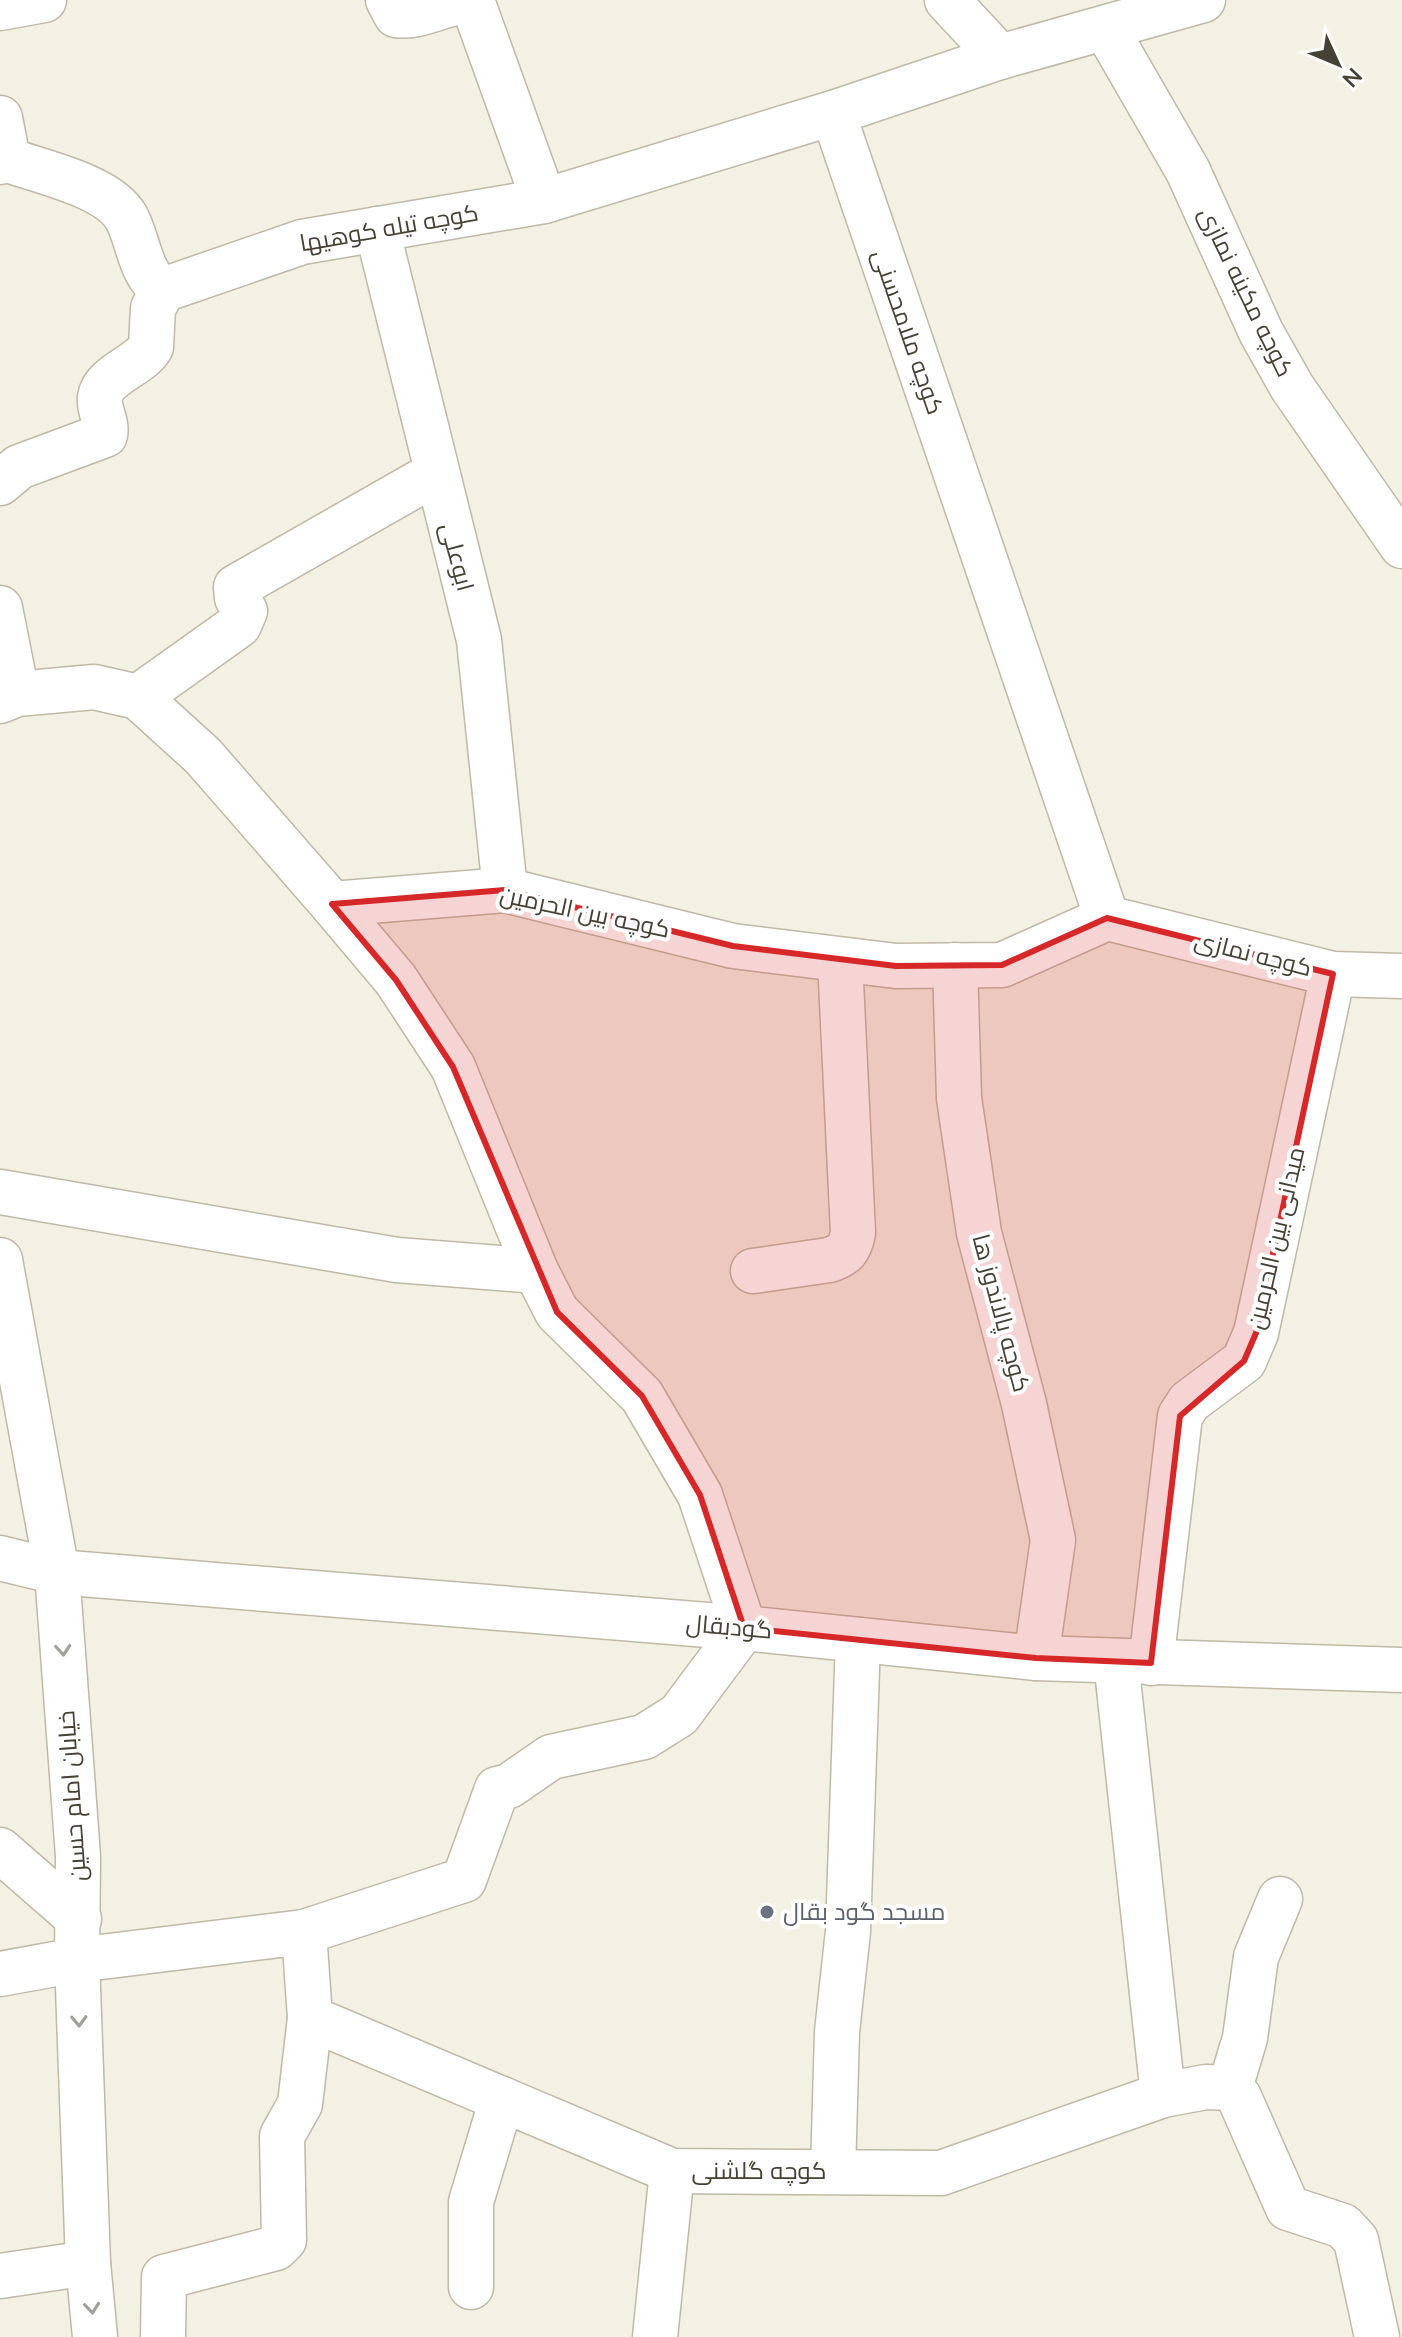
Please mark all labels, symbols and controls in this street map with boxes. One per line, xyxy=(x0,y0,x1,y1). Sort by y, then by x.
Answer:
north arrow xyxy=(1298,24,1378,104)
text: N xyxy=(1337,62,1368,94)
street label: کوچه تیله کوهیها xyxy=(297,197,481,259)
street label: کوچه مکینه نمازی xyxy=(1191,202,1301,382)
street label: کوچه ملامحسنی xyxy=(865,245,951,419)
street label: ابوعلی xyxy=(434,519,481,594)
street label: کوچه بین الحرمین xyxy=(497,878,673,946)
street label: کوچه نمازی xyxy=(1191,924,1315,984)
street label: میدانی بین الحرمین xyxy=(1239,1144,1311,1332)
street label: کوچه پالاندوز ها xyxy=(965,1230,1037,1396)
street label: گودبقال xyxy=(685,1607,773,1645)
one-way arrow xyxy=(54,1644,71,1657)
street label: خیابان امام حسین xyxy=(50,1709,94,1883)
place label: مسجد گود بقال xyxy=(783,1896,945,1926)
marker: مسجد گود بقال xyxy=(758,1903,776,1921)
one-way arrow xyxy=(70,2015,87,2028)
street label: کوچه گلشنی xyxy=(692,2155,826,2187)
one-way arrow xyxy=(84,2302,101,2315)

